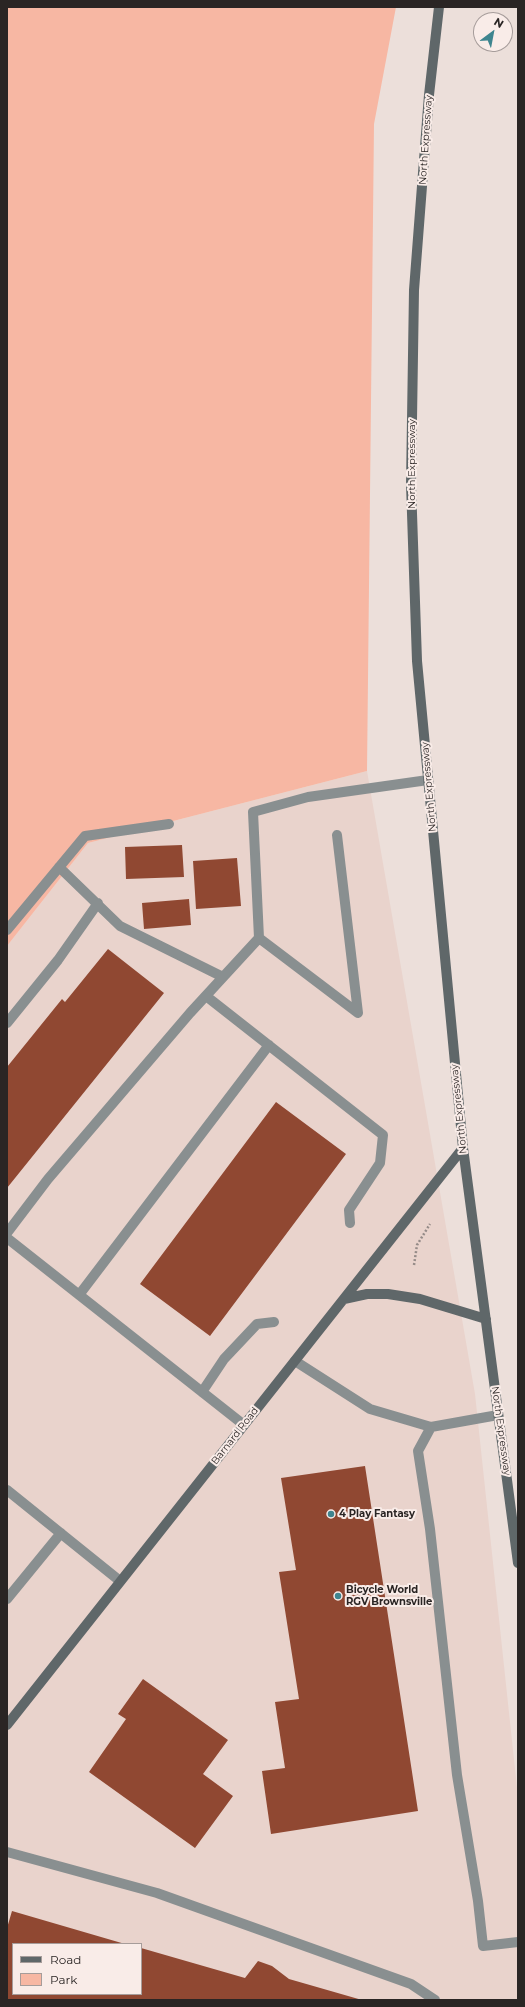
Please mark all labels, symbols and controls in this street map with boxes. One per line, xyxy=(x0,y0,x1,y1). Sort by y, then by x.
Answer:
north arrow xyxy=(473,12,513,52)
text: N xyxy=(491,14,506,31)
street label: North Expressway xyxy=(417,95,435,185)
street label: North Expressway xyxy=(406,419,418,509)
street label: North Expressway xyxy=(419,742,439,832)
street label: North Expressway xyxy=(448,1064,470,1154)
street label: North Expressway xyxy=(489,1386,513,1476)
street label: Barnard Road xyxy=(209,1405,261,1467)
place label: 4 Play Fantasy xyxy=(339,1508,415,1520)
marker: 4 Play Fantasy xyxy=(326,1509,336,1519)
place label: Bicycle World RGV Brownsville xyxy=(346,1584,432,1608)
marker: Bicycle World RGV Brownsville xyxy=(333,1591,343,1601)
legend xyxy=(12,1943,142,1995)
text: Road xyxy=(50,1952,81,1967)
text: Park xyxy=(50,1972,77,1987)

